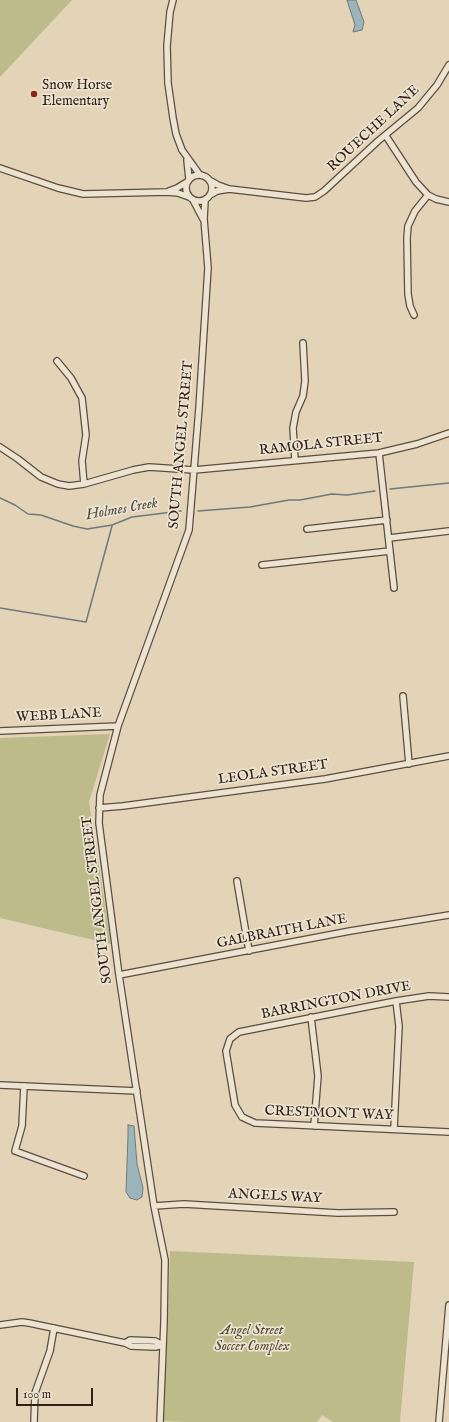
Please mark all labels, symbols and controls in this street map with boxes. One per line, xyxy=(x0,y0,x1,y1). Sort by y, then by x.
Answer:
place label: Snow Horse Elementary xyxy=(42,78,112,110)
street label: ROUECHE LANE xyxy=(325,82,423,176)
marker: Snow Horse Elementary xyxy=(29,89,39,99)
street label: SOUTH ANGEL STREET xyxy=(166,360,198,530)
street label: RAMOLA STREET xyxy=(258,430,384,460)
water label: Holmes Creek xyxy=(85,495,159,525)
street label: WEBB LANE xyxy=(16,705,102,727)
street label: LEOLA STREET xyxy=(217,757,329,789)
street label: SOUTH ANGEL STREET xyxy=(79,815,117,985)
street label: GALBRAITH LANE xyxy=(216,911,348,953)
street label: BARRINGTON DRIVE xyxy=(260,978,412,1024)
street label: CRESTMONT WAY xyxy=(264,1103,394,1125)
street label: ANGELS WAY xyxy=(228,1186,322,1208)
park label: Angel Street Soccer Complex xyxy=(214,1323,290,1356)
scale bar xyxy=(18,1380,95,1406)
text: 100 m xyxy=(23,1387,51,1402)

